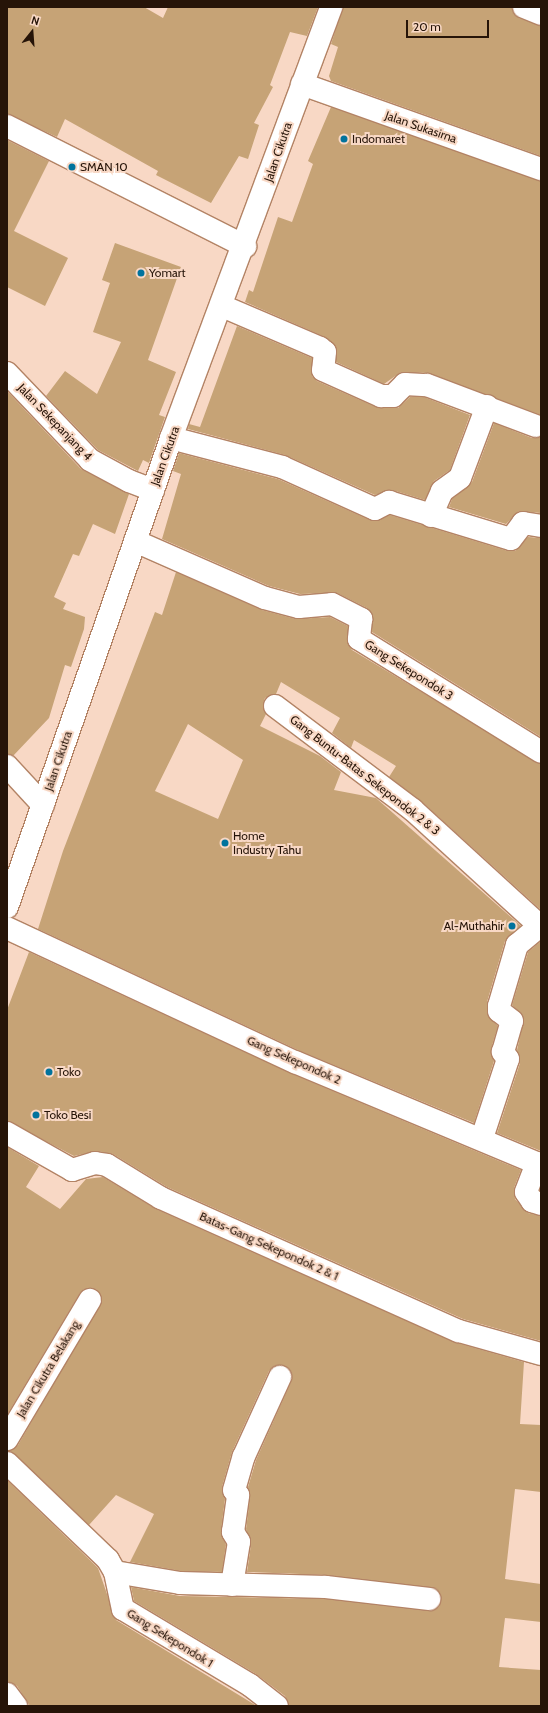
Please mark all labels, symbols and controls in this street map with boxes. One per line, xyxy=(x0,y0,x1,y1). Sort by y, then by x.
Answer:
north arrow xyxy=(12,12,52,52)
scale bar xyxy=(408,12,491,38)
text: N xyxy=(30,13,41,28)
text: 20 m xyxy=(413,19,441,34)
street label: Jalan Sukasirna xyxy=(383,108,459,146)
street label: Jalan Cikutra xyxy=(261,120,295,184)
place label: Indomaret xyxy=(352,132,405,146)
marker: Indomaret xyxy=(339,134,349,144)
place label: SMAN 10 xyxy=(80,160,128,174)
marker: SMAN 10 xyxy=(67,162,77,172)
place label: Yomart xyxy=(149,266,186,280)
marker: Yomart xyxy=(136,268,146,278)
street label: Jalan Sekepanjang 4 xyxy=(15,381,95,463)
street label: Jalan Cikutra xyxy=(148,424,182,488)
street label: Gang Sekepondok 3 xyxy=(362,637,456,703)
street label: Gang Buntu-Batas Sekepondok 2 & 3 xyxy=(287,712,443,838)
street label: Jalan Cikutra xyxy=(41,729,75,793)
place label: Home Industry Tahu xyxy=(233,829,301,857)
marker: Home Industry Tahu xyxy=(220,838,230,848)
place label: Al-Muthahir xyxy=(444,919,504,933)
marker: Al-Muthahir xyxy=(507,921,517,931)
street label: Gang Sekepondok 2 xyxy=(245,1033,343,1087)
place label: Toko xyxy=(57,1065,81,1079)
marker: Toko xyxy=(44,1067,54,1077)
place label: Toko Besi xyxy=(44,1108,91,1122)
marker: Toko Besi xyxy=(31,1110,41,1120)
street label: Batas-Gang Sekepondok 2 & 1 xyxy=(197,1209,341,1283)
street label: Jalan Cikutra Belakang xyxy=(13,1318,83,1420)
street label: Gang Sekepondok 1 xyxy=(124,1606,216,1670)

